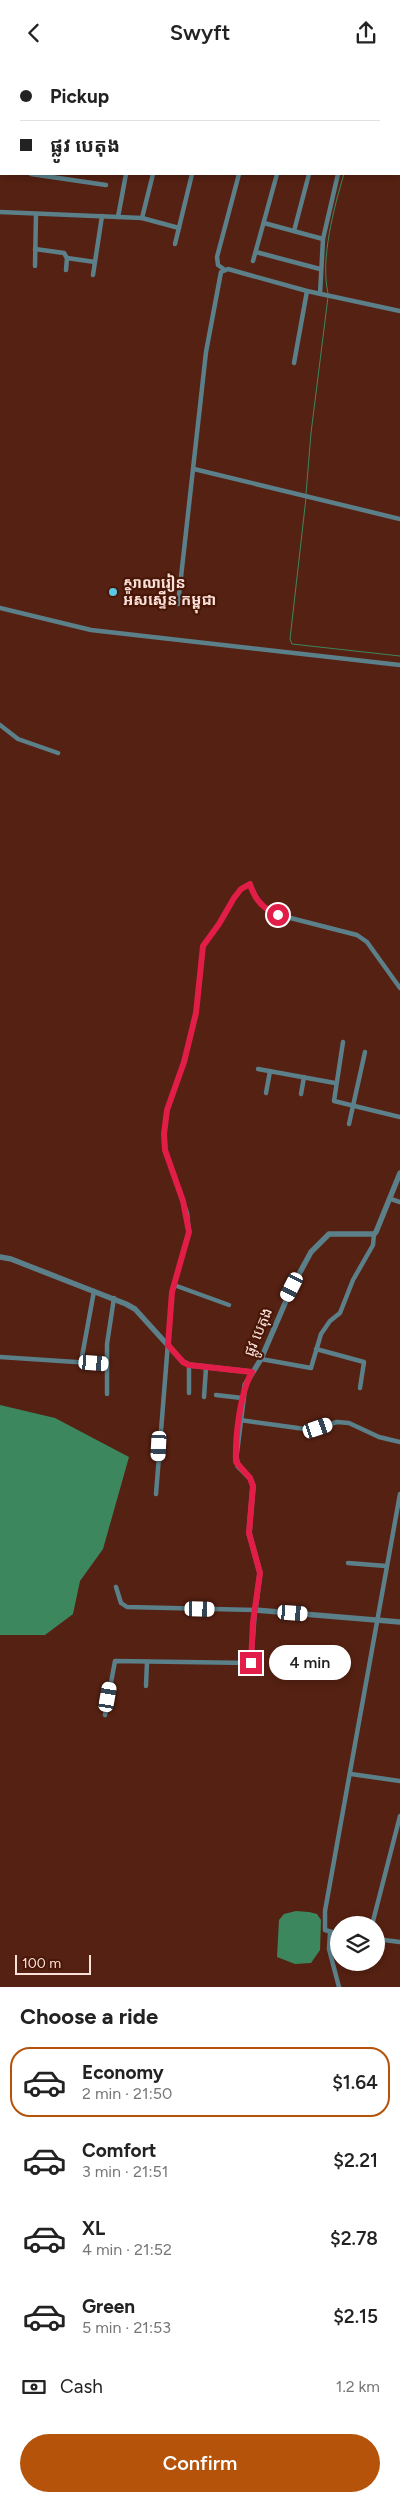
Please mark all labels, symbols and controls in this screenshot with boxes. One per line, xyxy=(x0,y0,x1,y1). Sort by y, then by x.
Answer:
icon: back xyxy=(20,19,48,47)
text: Swyft xyxy=(170,19,230,46)
icon: share xyxy=(352,19,380,47)
text: Pickup xyxy=(50,85,109,108)
text: ផ្លូវ បេតុង xyxy=(50,134,120,157)
place label: សាលារៀន អ៉ិសស្ទើន កម្ពុជា xyxy=(123,573,216,614)
marker: សាលារៀន អ៉ិសស្ទើន កម្ពុជា xyxy=(107,586,119,598)
route start xyxy=(267,904,289,926)
car xyxy=(278,1270,305,1304)
street label: ផ្លូវ បេតុង xyxy=(240,1305,280,1361)
car xyxy=(78,1354,109,1372)
car xyxy=(301,1416,334,1440)
car xyxy=(150,1431,167,1461)
car xyxy=(184,1601,215,1617)
car xyxy=(277,1604,308,1622)
callout: 4 min xyxy=(268,1645,351,1681)
route end xyxy=(240,1652,262,1674)
text: 4 min xyxy=(290,1653,330,1672)
car xyxy=(98,1681,117,1713)
map controls xyxy=(330,1916,385,1971)
button: layers xyxy=(330,1916,385,1971)
scale bar xyxy=(15,1952,91,1975)
text: 100 m xyxy=(22,1955,61,1972)
text: Choose a ride xyxy=(20,2003,158,2030)
icon: car xyxy=(22,2060,67,2105)
text: Economy xyxy=(82,2061,164,2084)
text: $1.64 xyxy=(332,2071,378,2094)
text: 2 min · 21:50 xyxy=(82,2084,172,2103)
icon: car xyxy=(22,2138,67,2183)
text: Comfort xyxy=(82,2139,157,2162)
text: $2.21 xyxy=(333,2149,378,2172)
text: 3 min · 21:51 xyxy=(82,2162,168,2181)
icon: car xyxy=(22,2216,67,2261)
text: XL xyxy=(82,2217,105,2240)
text: $2.78 xyxy=(330,2227,378,2250)
text: 4 min · 21:52 xyxy=(82,2240,172,2259)
icon: car xyxy=(22,2294,67,2339)
text: Green xyxy=(82,2295,135,2318)
text: $2.15 xyxy=(333,2305,378,2328)
text: 5 min · 21:53 xyxy=(82,2318,171,2337)
icon: cash xyxy=(20,2373,48,2401)
text: Cash xyxy=(60,2375,103,2398)
text: 1.2 km xyxy=(336,2377,380,2396)
button: Confirm xyxy=(20,2434,380,2492)

